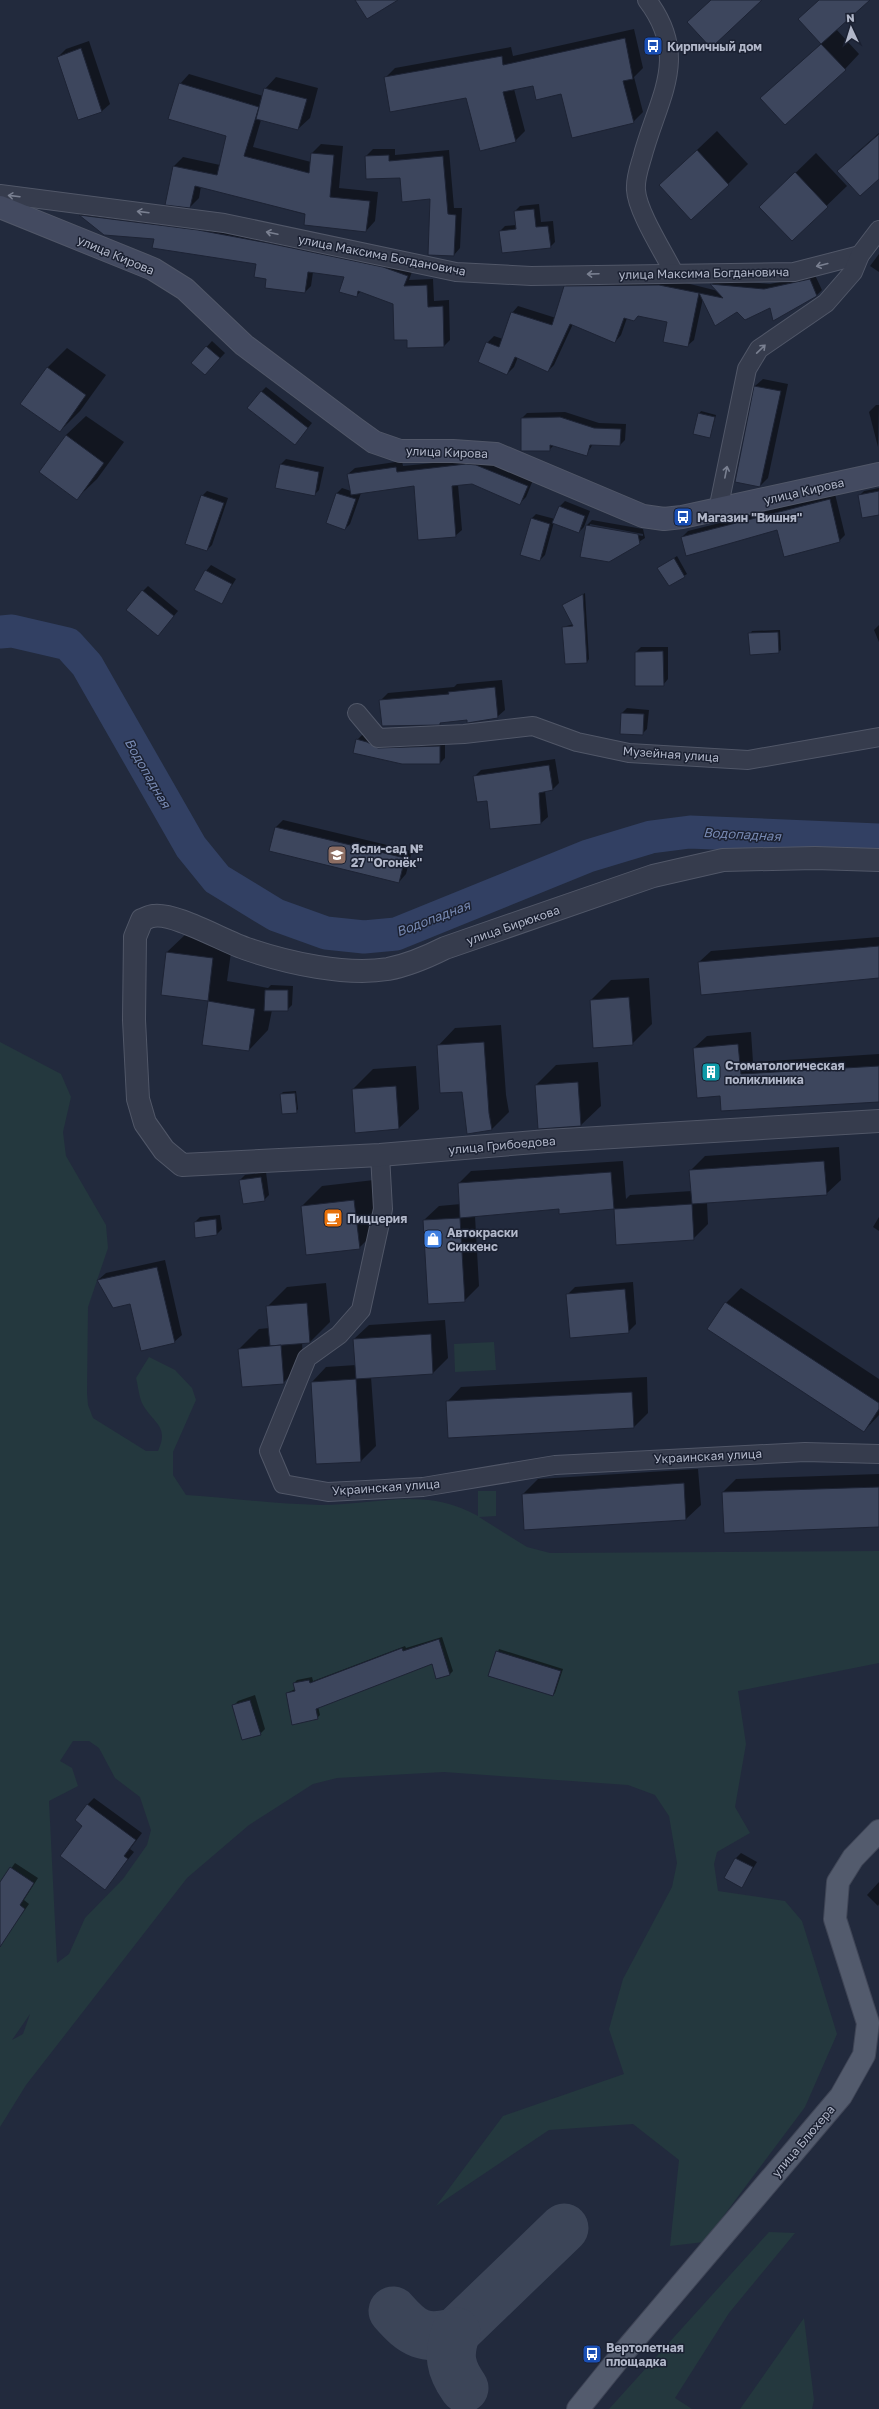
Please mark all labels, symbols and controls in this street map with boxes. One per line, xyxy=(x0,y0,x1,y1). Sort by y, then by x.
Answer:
north arrow xyxy=(831,8,871,48)
text: N xyxy=(846,11,855,24)
bus stop icon: Кирпичный дом xyxy=(642,35,664,57)
place label: Кирпичный дом xyxy=(667,39,762,54)
one-way arrow xyxy=(8,192,21,199)
one-way arrow xyxy=(137,208,150,216)
one-way arrow xyxy=(266,228,279,236)
street label: улица Максима Богдановича xyxy=(297,231,467,279)
street label: улица Кирова xyxy=(75,232,157,278)
one-way arrow xyxy=(816,261,829,269)
street label: улица Максима Богдановича xyxy=(619,264,789,282)
one-way arrow xyxy=(587,271,600,278)
one-way arrow xyxy=(756,344,766,354)
street label: улица Кирова xyxy=(406,443,488,461)
one-way arrow xyxy=(722,466,730,479)
street label: улица Кирова xyxy=(762,474,846,508)
bus stop icon: Магазин "Вишня" xyxy=(672,506,694,528)
place label: Магазин "Вишня" xyxy=(697,510,802,525)
water label: Водопадная xyxy=(122,735,175,812)
street label: Музейная улица xyxy=(622,743,720,765)
water label: Водопадная xyxy=(703,824,783,844)
place label: Ясли-сад № 27 "Огонёк" xyxy=(351,841,424,870)
school or university icon: Ясли-сад № 27 "Огонёк" xyxy=(326,844,348,866)
water label: Водопадная xyxy=(394,896,474,939)
street label: улица Бирюкова xyxy=(464,902,562,948)
place label: Стоматологическая поликлиника xyxy=(725,1058,844,1087)
building icon: Стоматологическая поликлиника xyxy=(700,1061,722,1083)
street label: улица Грибоедова xyxy=(448,1133,556,1157)
cafe icon: Пиццерия xyxy=(322,1207,344,1229)
place label: Пиццерия xyxy=(347,1211,407,1226)
place label: Автокраски Сиккенс xyxy=(447,1225,518,1254)
shop icon: Автокраски Сиккенс xyxy=(422,1228,444,1250)
street label: Украинская улица xyxy=(653,1446,763,1466)
street label: Украинская улица xyxy=(331,1476,441,1498)
street label: улица Блюхера xyxy=(768,2102,838,2180)
place label: Вертолетная площадка xyxy=(606,2340,684,2369)
bus stop icon: Вертолетная площадка xyxy=(581,2343,603,2365)

